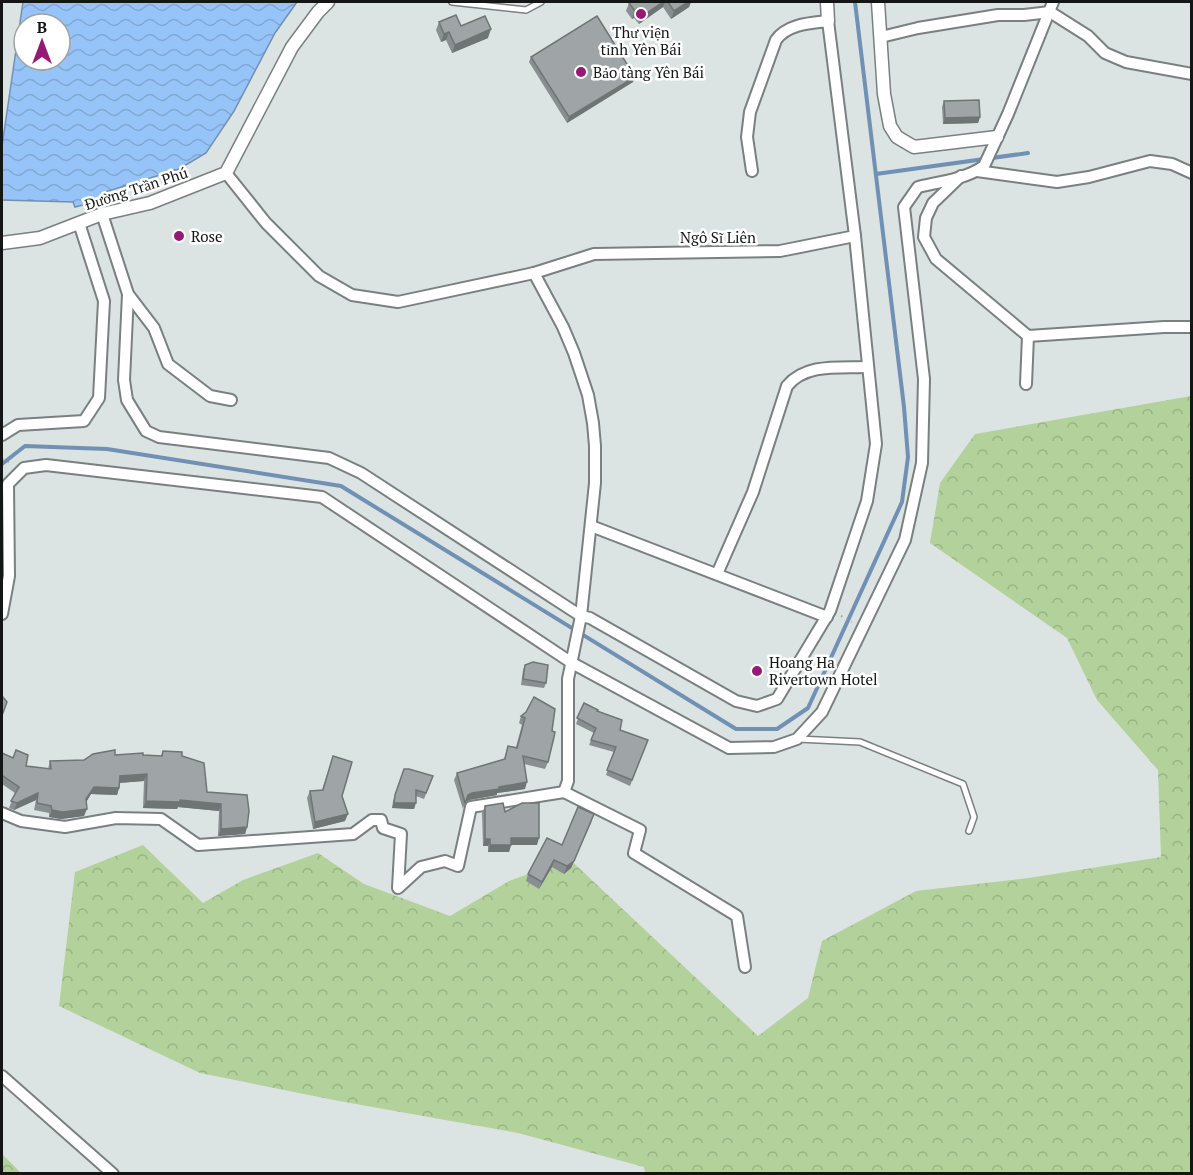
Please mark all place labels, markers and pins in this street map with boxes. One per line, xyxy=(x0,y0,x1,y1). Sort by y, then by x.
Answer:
marker: Thư viện tỉnh Yên Bái xyxy=(634,7,648,21)
place label: Thư viện tỉnh Yên Bái xyxy=(601,22,681,59)
place label: Bảo tàng Yên Bái xyxy=(593,62,704,82)
marker: Bảo tàng Yên Bái xyxy=(574,65,588,79)
place label: Rose xyxy=(191,226,223,246)
marker: Rose xyxy=(172,229,186,243)
place label: Hoang Ha Rivertown Hotel xyxy=(769,652,878,689)
marker: Hoang Ha Rivertown Hotel xyxy=(750,664,764,678)

